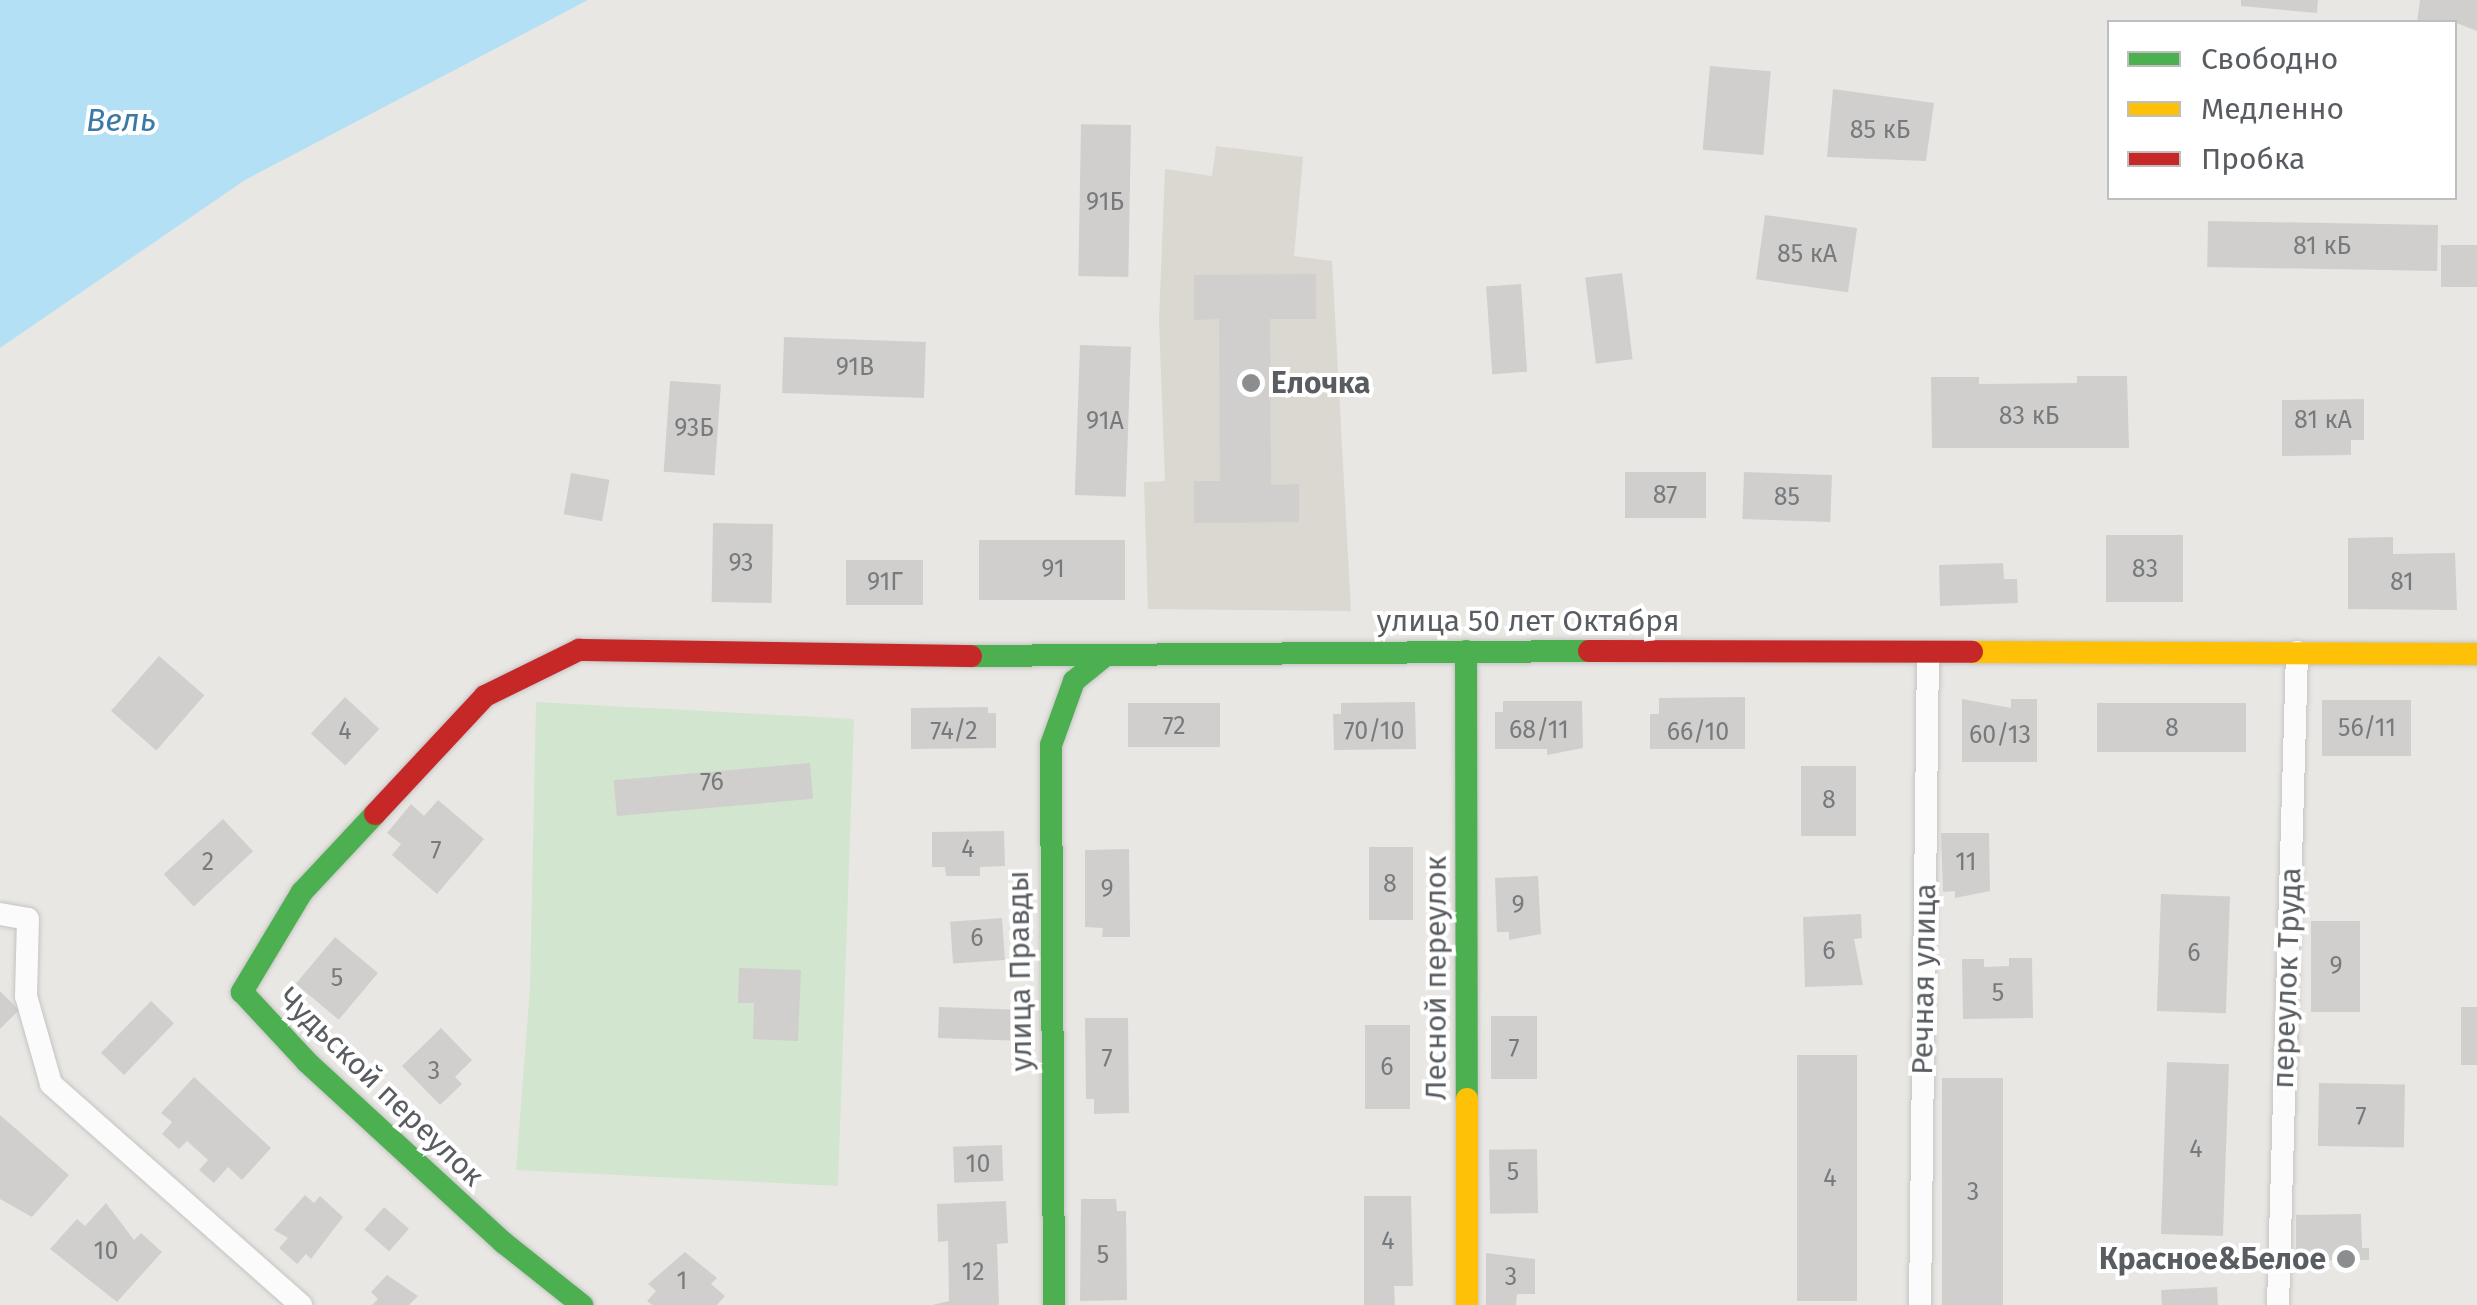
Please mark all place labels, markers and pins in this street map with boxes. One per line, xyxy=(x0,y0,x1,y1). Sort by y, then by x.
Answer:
place label: Елочка xyxy=(1271,365,1370,401)
marker: Елочка xyxy=(1240,372,1262,394)
place label: Красное&Белое xyxy=(2099,1241,2326,1277)
marker: Красное&Белое xyxy=(2335,1248,2357,1270)

